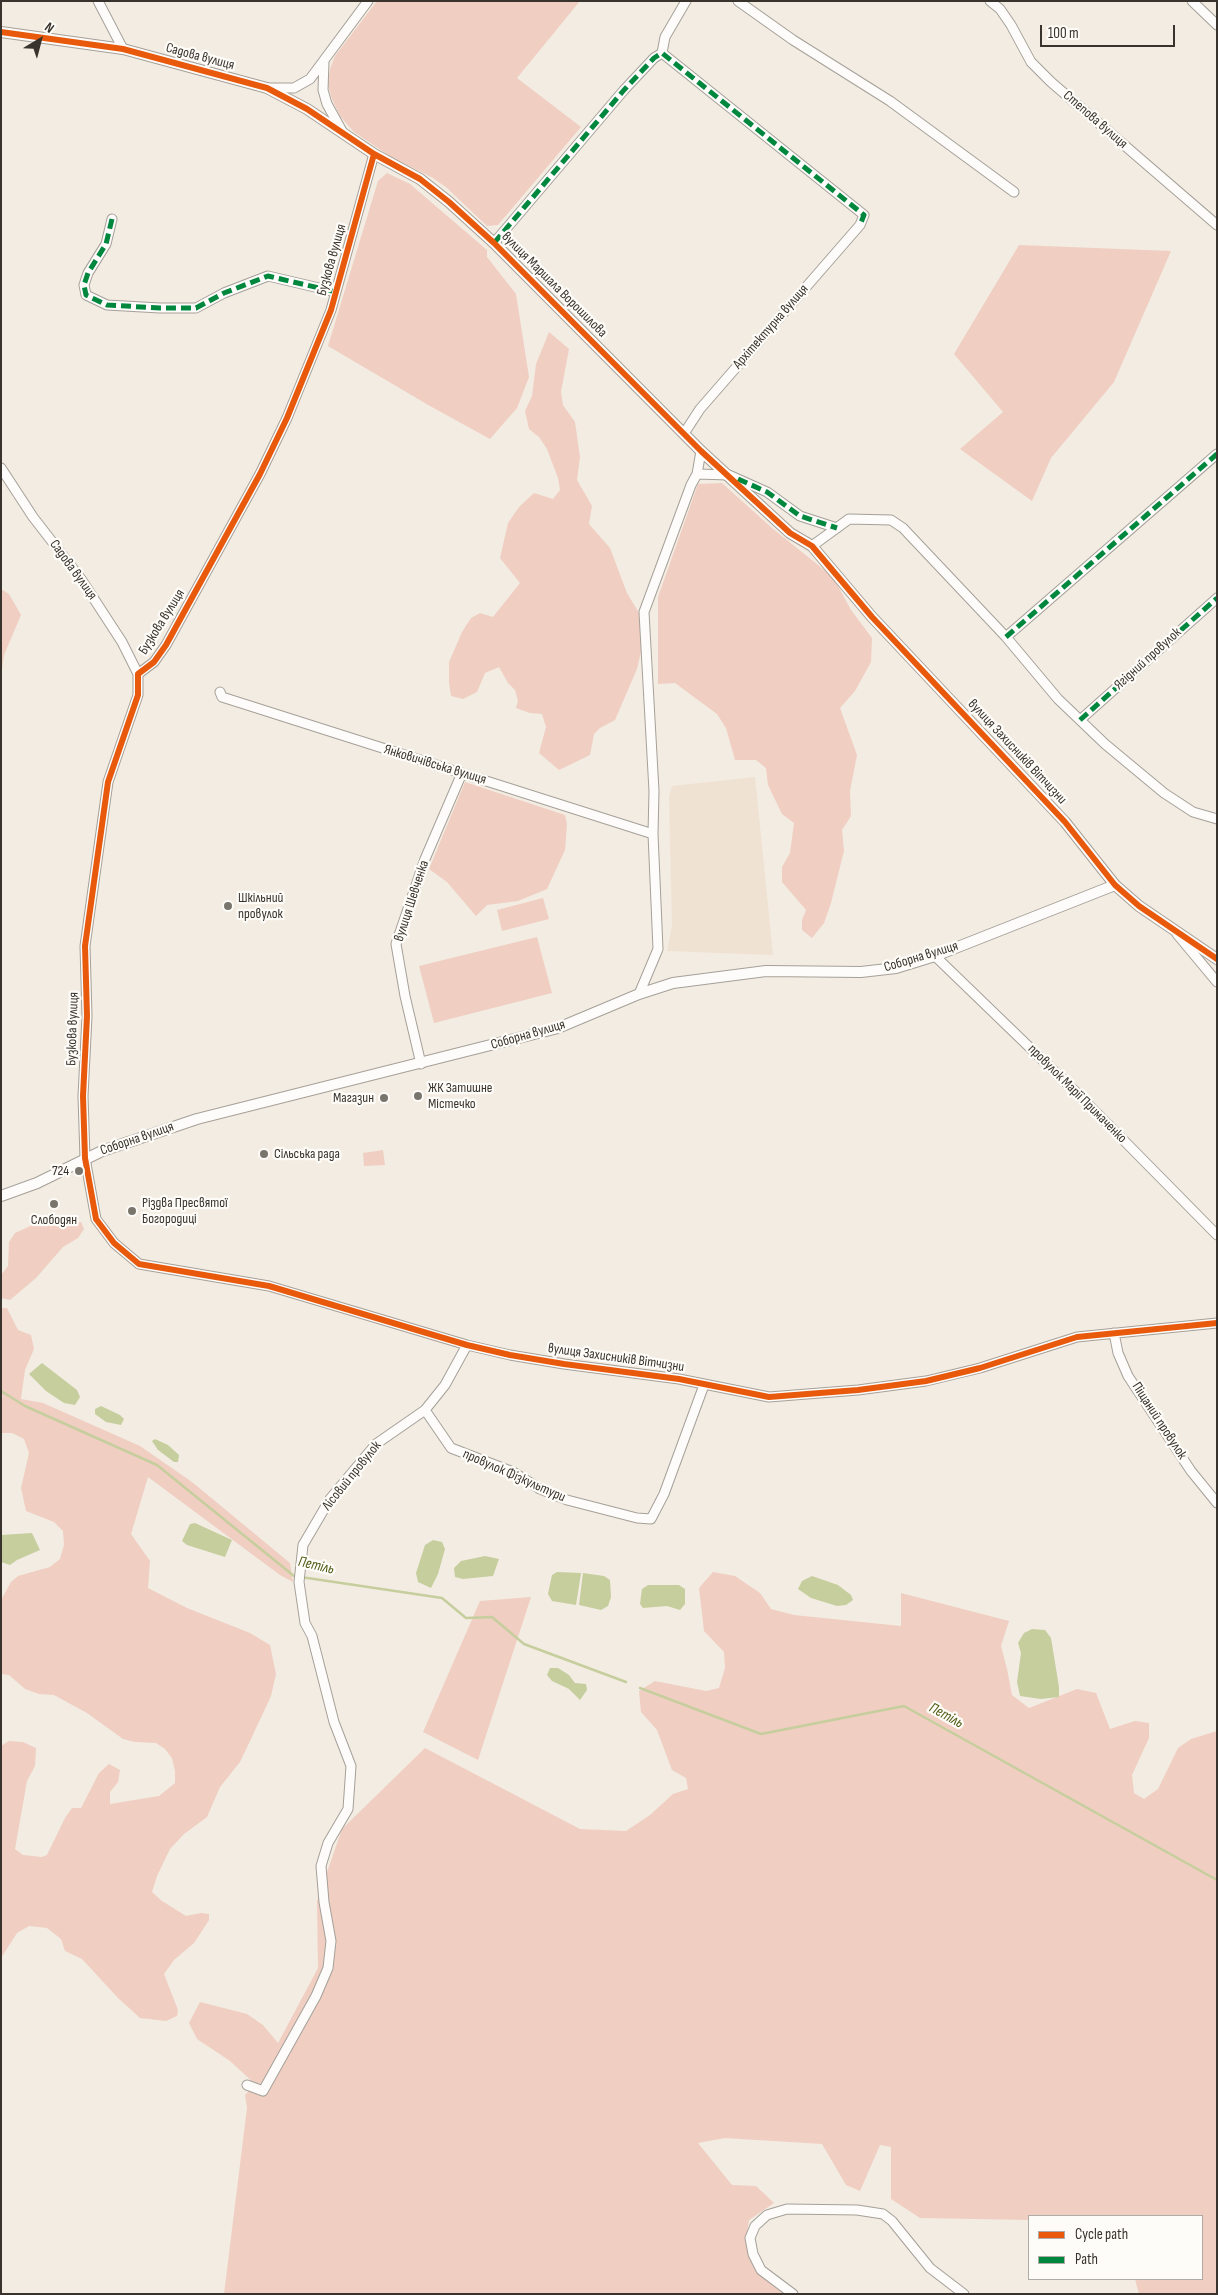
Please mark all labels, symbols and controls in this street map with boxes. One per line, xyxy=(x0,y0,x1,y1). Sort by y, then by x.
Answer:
north arrow xyxy=(15,15,65,65)
scale bar xyxy=(1043,15,1178,47)
text: N xyxy=(41,19,57,37)
text: 100 m xyxy=(1048,24,1079,43)
street label: Садова вулиця xyxy=(164,40,236,74)
street label: Степова вулиця xyxy=(1059,87,1131,153)
street label: Бузкова вулиця xyxy=(314,222,350,298)
street label: вулиця Маршала Ворошилова xyxy=(498,229,610,341)
street label: Архітектурна вулиця xyxy=(730,281,812,373)
street label: Садова вулиця xyxy=(46,537,100,603)
street label: Бузкова вулиця xyxy=(135,586,189,658)
street label: Ягідний провулок xyxy=(1111,624,1185,694)
street label: вулиця Захисників Вітчизни xyxy=(964,696,1070,808)
street label: Янковичівська вулиця xyxy=(382,741,488,789)
street label: вулиця Шевченка xyxy=(391,858,433,944)
place label: Шкільний провулок xyxy=(238,890,283,922)
marker: Шкільний провулок xyxy=(222,900,234,912)
street label: Соборна вулиця xyxy=(882,938,960,976)
street label: Бузкова вулиця xyxy=(63,992,83,1066)
street label: Соборна вулиця xyxy=(489,1016,567,1054)
street label: провулок Марії Примаченко xyxy=(1024,1041,1130,1147)
place label: ЖК Затишне Містечко xyxy=(428,1080,492,1112)
place label: Магазин xyxy=(333,1090,374,1106)
marker: ЖК Затишне Містечко xyxy=(412,1090,424,1102)
marker: Магазин xyxy=(378,1092,390,1104)
street label: Соборна вулиця xyxy=(98,1119,176,1159)
place label: Cільська рада xyxy=(274,1146,340,1162)
marker: Cільська рада xyxy=(258,1148,270,1160)
place label: 724 xyxy=(52,1163,69,1179)
marker: 724 xyxy=(73,1165,85,1177)
place label: Різдва Пресвятої Богородиці xyxy=(142,1195,228,1228)
marker: Слободян xyxy=(48,1198,60,1210)
marker: Різдва Пресвятої Богородиці xyxy=(126,1205,138,1217)
place label: Слободян xyxy=(31,1212,77,1228)
street label: вулиця Захисників Вітчизни xyxy=(547,1340,685,1376)
street label: Піщаний провулок xyxy=(1128,1379,1190,1463)
street label: Лісовий провулок xyxy=(319,1438,385,1514)
street label: провулок Фізкультури xyxy=(460,1446,568,1506)
water label: Петіль xyxy=(296,1553,336,1579)
water label: Петіль xyxy=(926,1699,966,1733)
legend xyxy=(1028,2215,1203,2280)
text: Cycle path xyxy=(1075,2225,1128,2244)
text: Path xyxy=(1075,2250,1098,2269)

